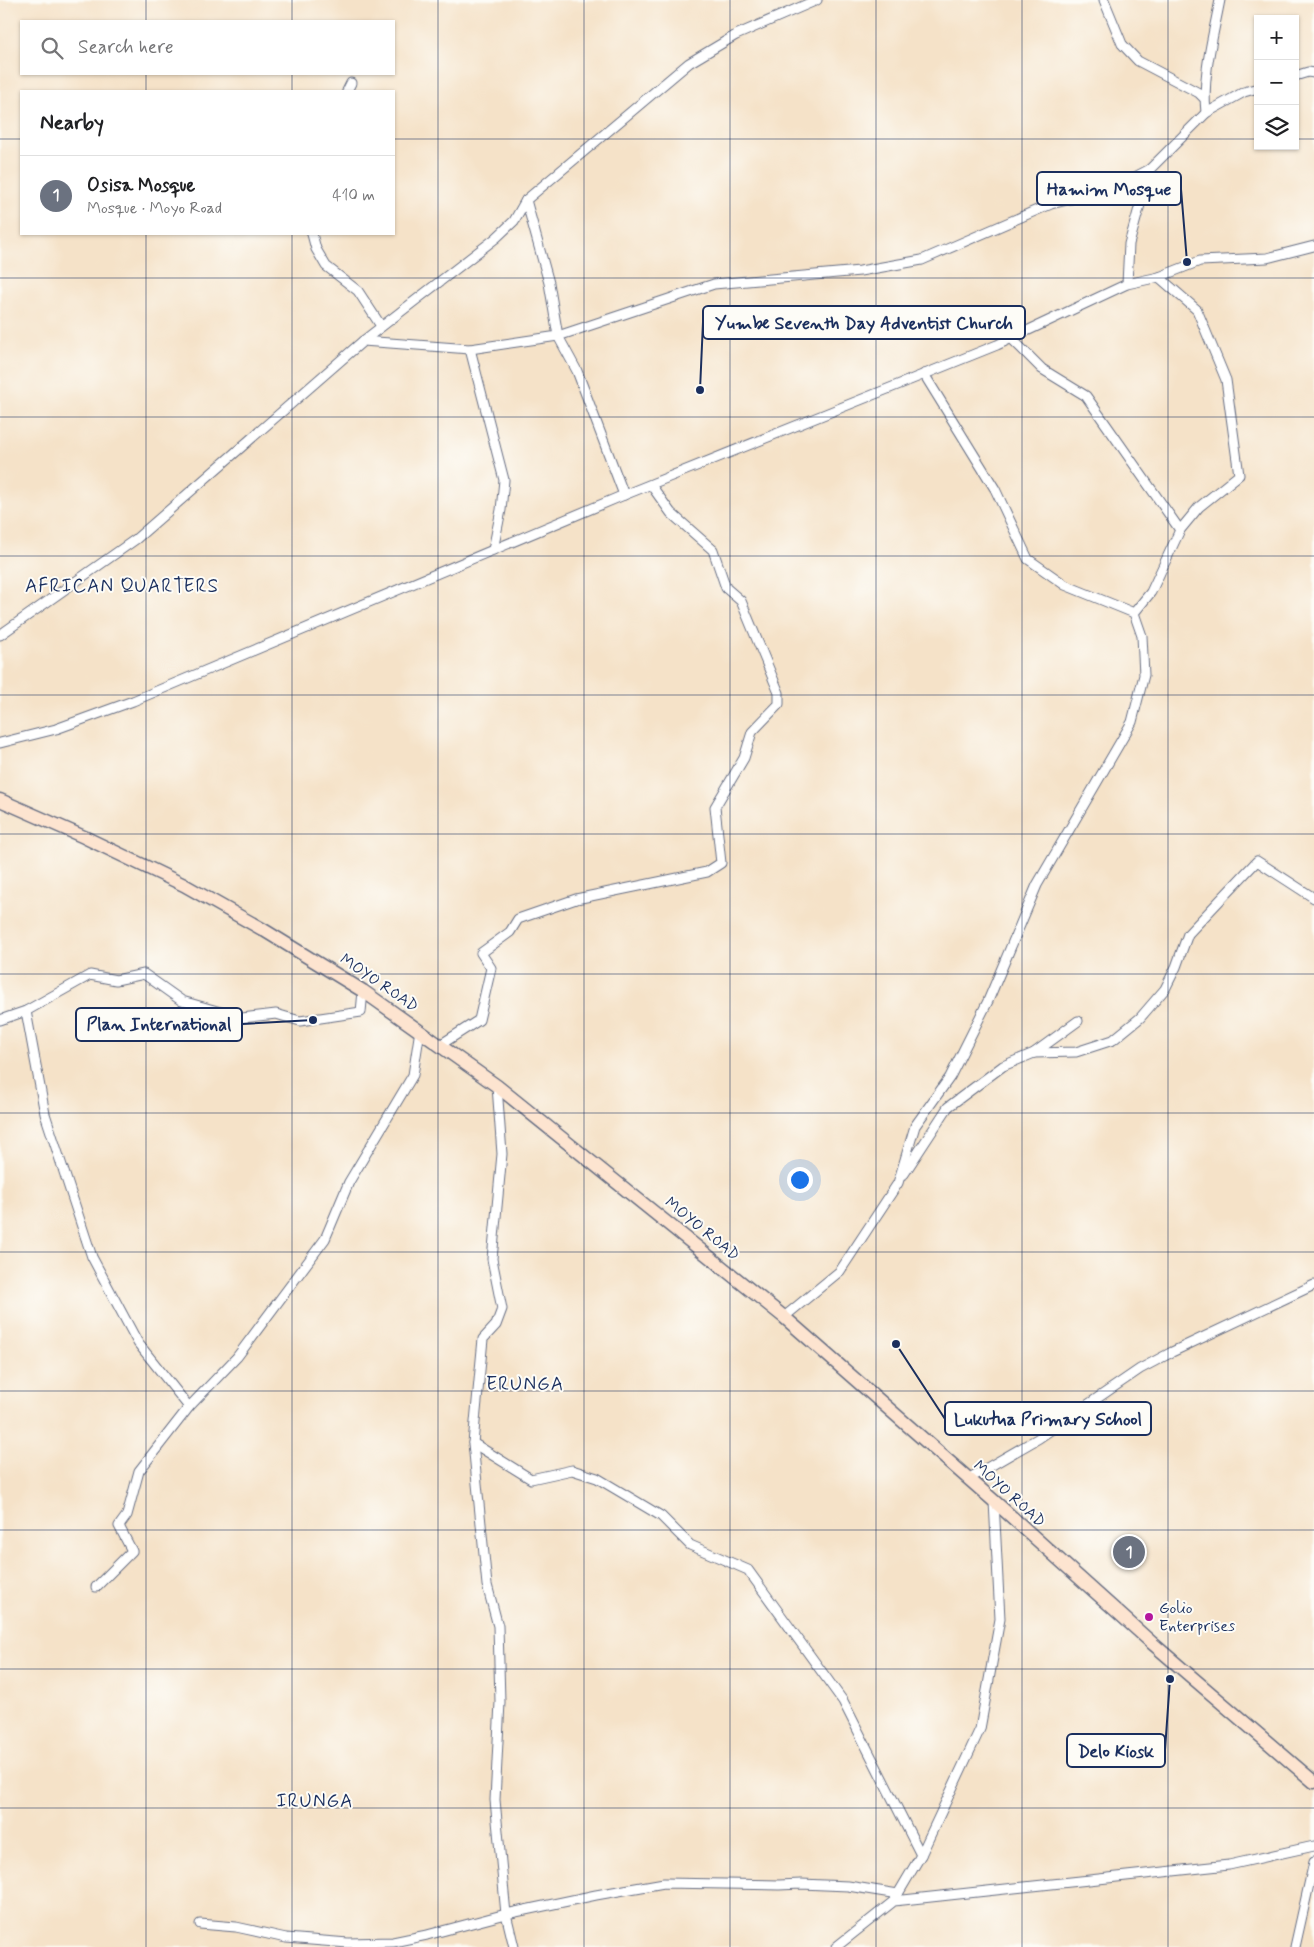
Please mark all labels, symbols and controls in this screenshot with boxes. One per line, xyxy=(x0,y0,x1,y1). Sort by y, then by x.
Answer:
map controls xyxy=(1254,15,1299,150)
button: + xyxy=(1254,15,1299,60)
search box xyxy=(20,20,395,75)
icon: search xyxy=(38,34,66,62)
text: Search here xyxy=(78,35,174,60)
button: − xyxy=(1254,60,1299,105)
button: layers xyxy=(1254,105,1299,150)
text: Nearby xyxy=(40,109,104,137)
callout: Hamim Mosque xyxy=(1037,172,1181,205)
text: Osisa Mosque xyxy=(87,173,195,198)
text: Hamim Mosque xyxy=(1047,178,1171,202)
text: 1 xyxy=(52,185,60,206)
text: 410 m xyxy=(332,185,375,206)
text: Mosque · Moyo Road xyxy=(87,198,222,219)
callout: Yumbe Seventh Day Adventist Church xyxy=(703,306,1025,339)
text: Yumbe Seventh Day Adventist Church xyxy=(715,312,1013,336)
district label: AFRICAN QUARTERS xyxy=(25,574,219,599)
street label: MOYO ROAD xyxy=(336,949,422,1017)
callout: Plan International xyxy=(76,1008,242,1041)
text: Plan International xyxy=(87,1013,232,1037)
your location xyxy=(787,1167,813,1193)
street label: MOYO ROAD xyxy=(660,1192,744,1266)
district label: ERUNGA xyxy=(486,1372,564,1397)
callout: Lukutua Primary School xyxy=(945,1402,1151,1435)
text: Lukutua Primary School xyxy=(954,1408,1142,1432)
street label: MOYO ROAD xyxy=(968,1456,1050,1532)
pin: 1 xyxy=(1113,1533,1145,1571)
place label: Golio Enterprises xyxy=(1159,1598,1235,1637)
marker: Golio Enterprises xyxy=(1143,1611,1155,1623)
callout: Delo Kiosk xyxy=(1067,1734,1165,1767)
text: Delo Kiosk xyxy=(1078,1740,1155,1764)
district label: IRUNGA xyxy=(276,1789,354,1814)

